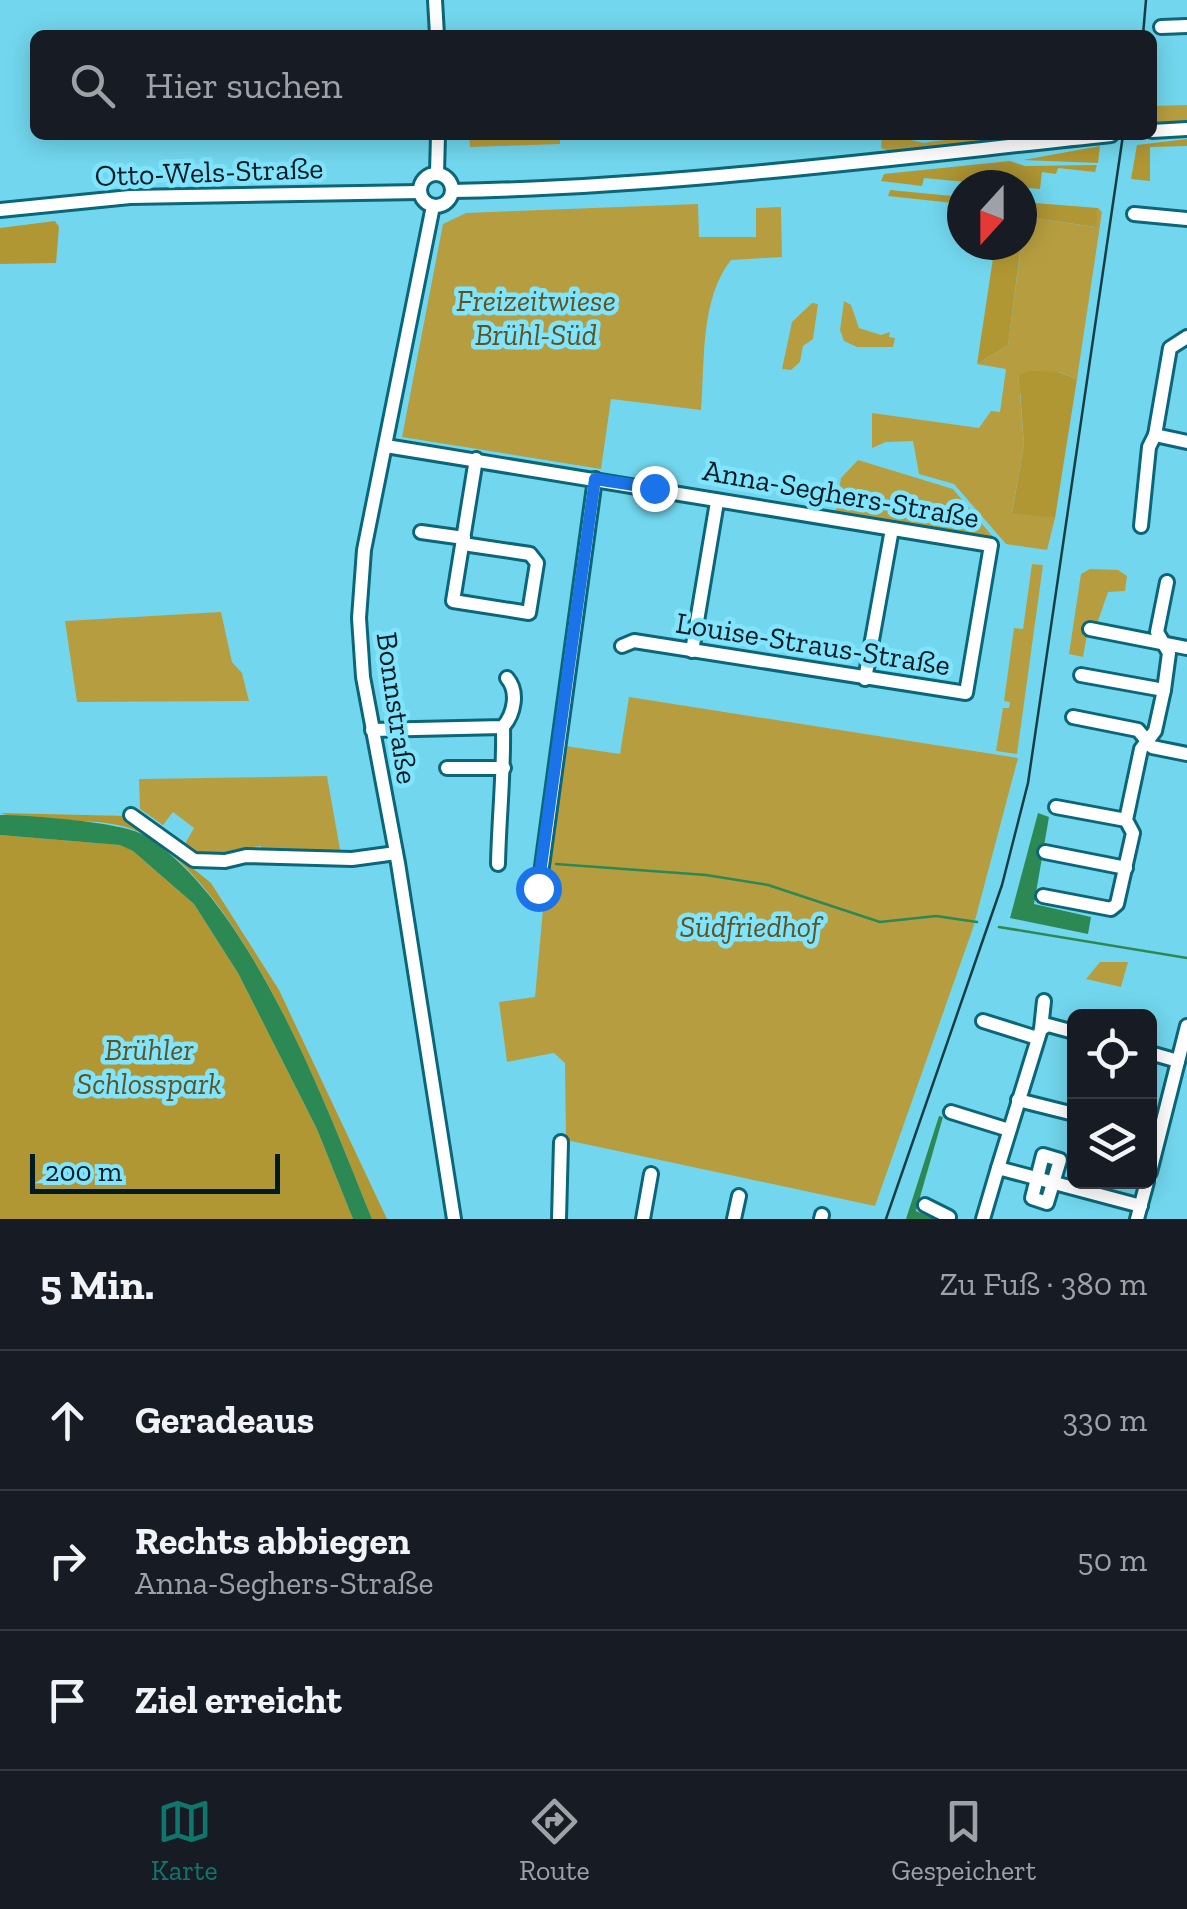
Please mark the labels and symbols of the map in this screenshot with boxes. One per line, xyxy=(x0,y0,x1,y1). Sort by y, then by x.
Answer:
street label: Otto-Wels-Straße xyxy=(94,150,324,194)
north arrow xyxy=(947,170,1037,260)
park label: Freizeitwiese Brühl-Süd xyxy=(456,283,616,353)
street label: Anna-Seghers-Straße xyxy=(700,452,982,536)
route end xyxy=(632,466,678,512)
street label: Louise-Straus-Straße xyxy=(673,605,953,683)
street label: Bonnstraße xyxy=(369,630,425,786)
route start xyxy=(516,866,562,912)
park label: Südfriedhof xyxy=(680,909,824,945)
park label: Brühler Schlosspark xyxy=(76,1032,222,1102)
scale bar xyxy=(30,1149,280,1194)

